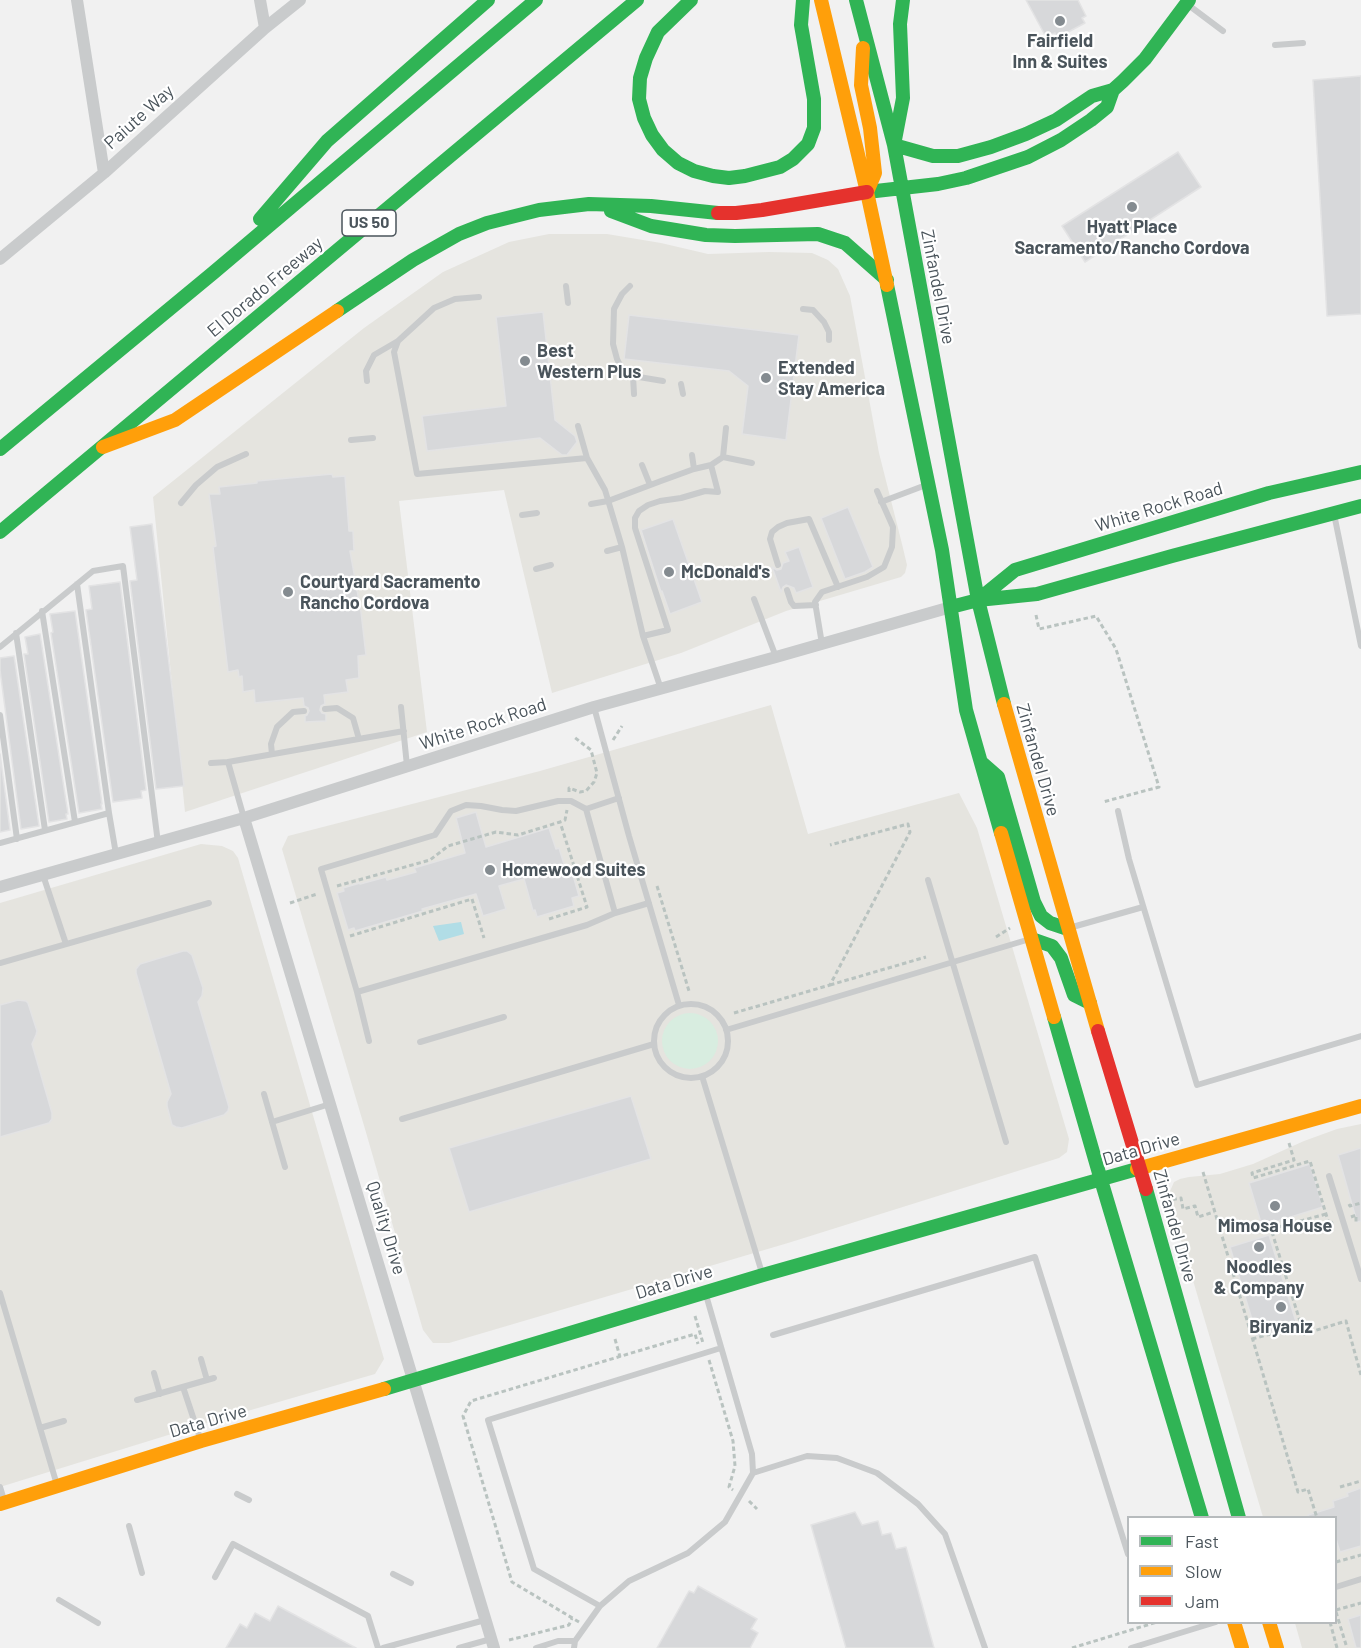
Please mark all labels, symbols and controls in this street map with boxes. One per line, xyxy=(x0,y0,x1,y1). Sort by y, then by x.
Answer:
marker: Fairfield Inn & Suites xyxy=(1053,14,1067,28)
place label: Fairfield Inn & Suites xyxy=(1013,30,1107,72)
street label: Paiute Way xyxy=(100,80,178,154)
marker: Hyatt Place Sacramento/Rancho Cordova xyxy=(1125,200,1139,214)
road number: US 50 xyxy=(342,210,396,236)
place label: Hyatt Place Sacramento/Rancho Cordova xyxy=(1015,216,1249,258)
street label: Zinfandel Drive xyxy=(916,228,960,346)
street label: El Dorado Freeway xyxy=(203,232,327,342)
place label: Best Western Plus xyxy=(537,340,641,382)
marker: Best Western Plus xyxy=(518,354,532,368)
place label: Extended Stay America xyxy=(778,357,885,400)
marker: Extended Stay America xyxy=(759,371,773,385)
street label: White Rock Road xyxy=(1093,477,1225,537)
place label: McDonald's xyxy=(681,561,770,583)
marker: McDonald's xyxy=(662,565,676,579)
place label: Courtyard Sacramento Rancho Cordova xyxy=(300,571,481,614)
marker: Courtyard Sacramento Rancho Cordova xyxy=(281,585,295,599)
street label: White Rock Road xyxy=(417,693,549,755)
street label: Zinfandel Drive xyxy=(1012,701,1064,819)
place label: Homewood Suites xyxy=(502,859,646,881)
marker: Homewood Suites xyxy=(483,863,497,877)
street label: Data Drive xyxy=(1100,1128,1182,1170)
street label: Zinfandel Drive xyxy=(1149,1167,1201,1285)
street label: Quality Drive xyxy=(362,1179,410,1277)
marker: Mimosa House xyxy=(1268,1199,1282,1213)
place label: Mimosa House xyxy=(1218,1215,1332,1237)
marker: Noodles & Company xyxy=(1252,1240,1266,1254)
place label: Noodles & Company xyxy=(1214,1256,1304,1298)
street label: Data Drive xyxy=(633,1260,715,1304)
marker: Biryaniz xyxy=(1274,1300,1288,1314)
place label: Biryaniz xyxy=(1249,1316,1313,1338)
street label: Data Drive xyxy=(167,1400,249,1442)
legend xyxy=(1127,1516,1337,1624)
text: Fast xyxy=(1185,1530,1219,1552)
text: Slow xyxy=(1185,1560,1222,1582)
text: Jam xyxy=(1185,1590,1219,1612)

